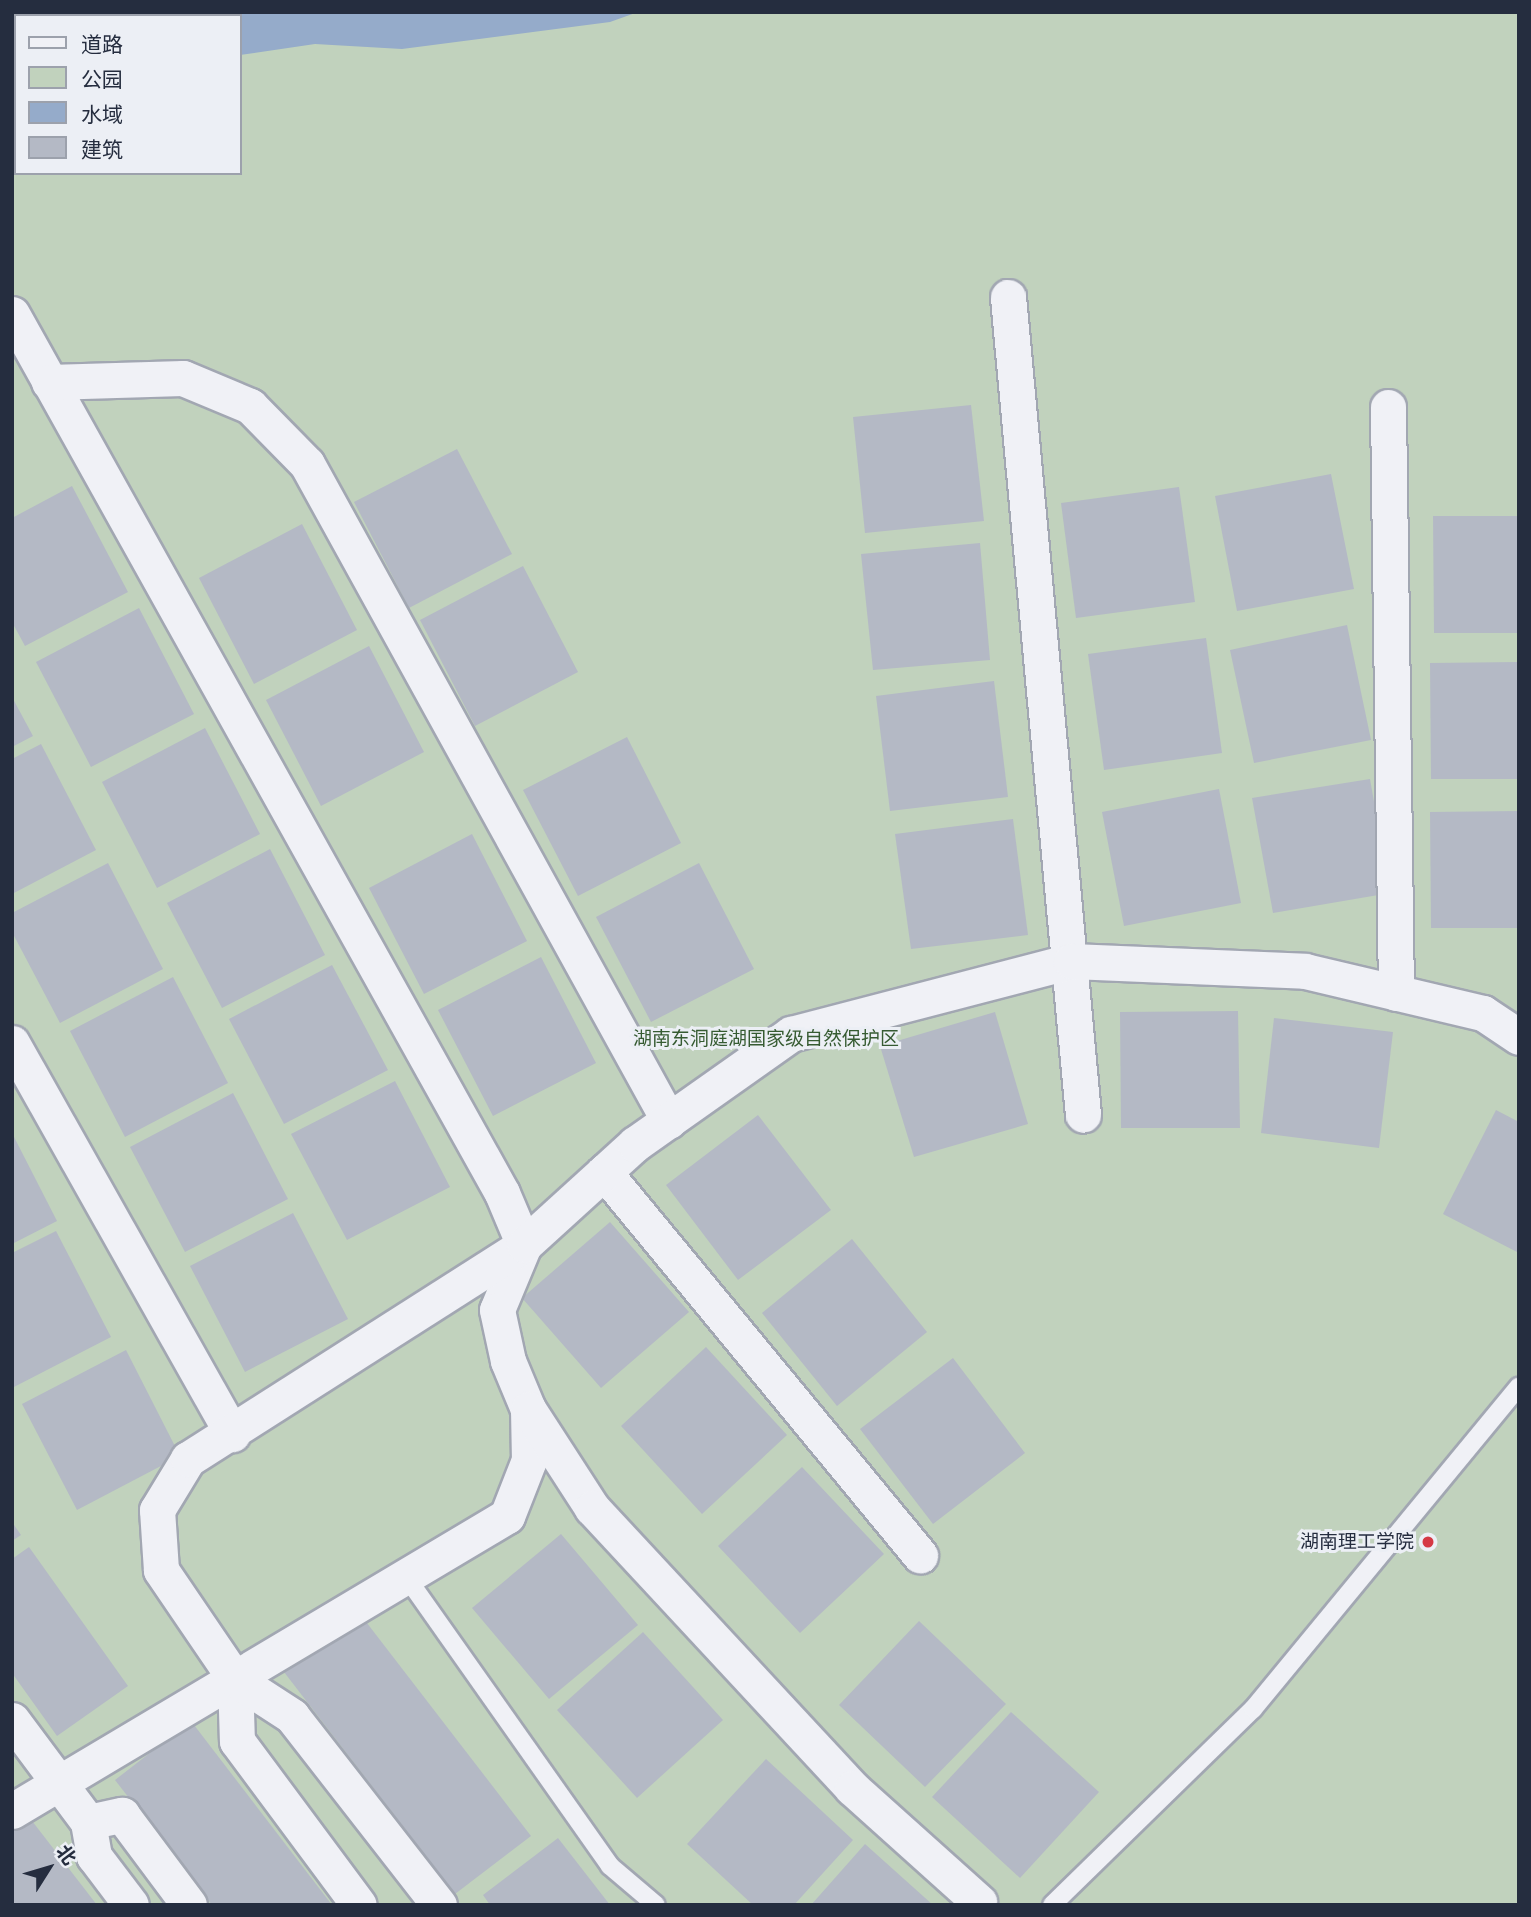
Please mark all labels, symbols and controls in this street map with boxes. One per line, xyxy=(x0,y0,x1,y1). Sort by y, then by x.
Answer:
legend xyxy=(14,14,242,175)
text: 道路 xyxy=(81,33,123,57)
text: 公园 xyxy=(81,68,123,92)
text: 水域 xyxy=(81,103,123,127)
text: 建筑 xyxy=(81,138,123,162)
park label: 湖南东洞庭湖国家级自然保护区 xyxy=(633,1028,899,1050)
place label: 湖南理工学院 xyxy=(1300,1531,1414,1553)
marker: 湖南理工学院 xyxy=(1420,1534,1436,1550)
north arrow xyxy=(14,1833,84,1903)
text: 北 xyxy=(51,1841,81,1870)

